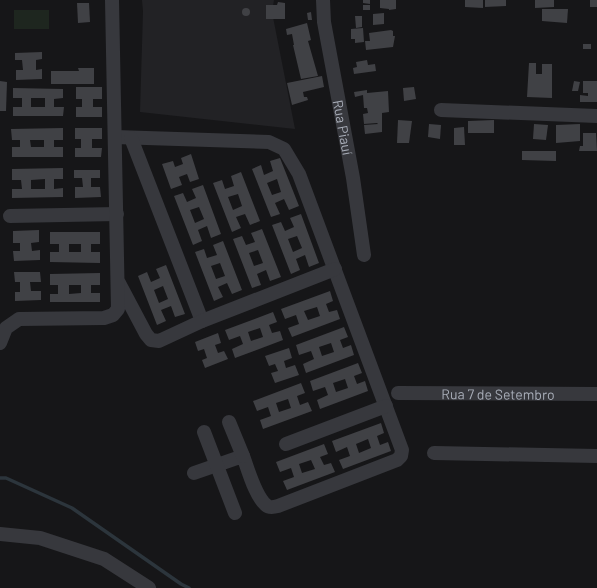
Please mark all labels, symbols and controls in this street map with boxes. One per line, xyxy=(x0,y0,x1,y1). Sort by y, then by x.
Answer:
street label: Rua Piauí xyxy=(330,98,357,156)
street label: Rua 7 de Setembro xyxy=(441,385,555,402)

